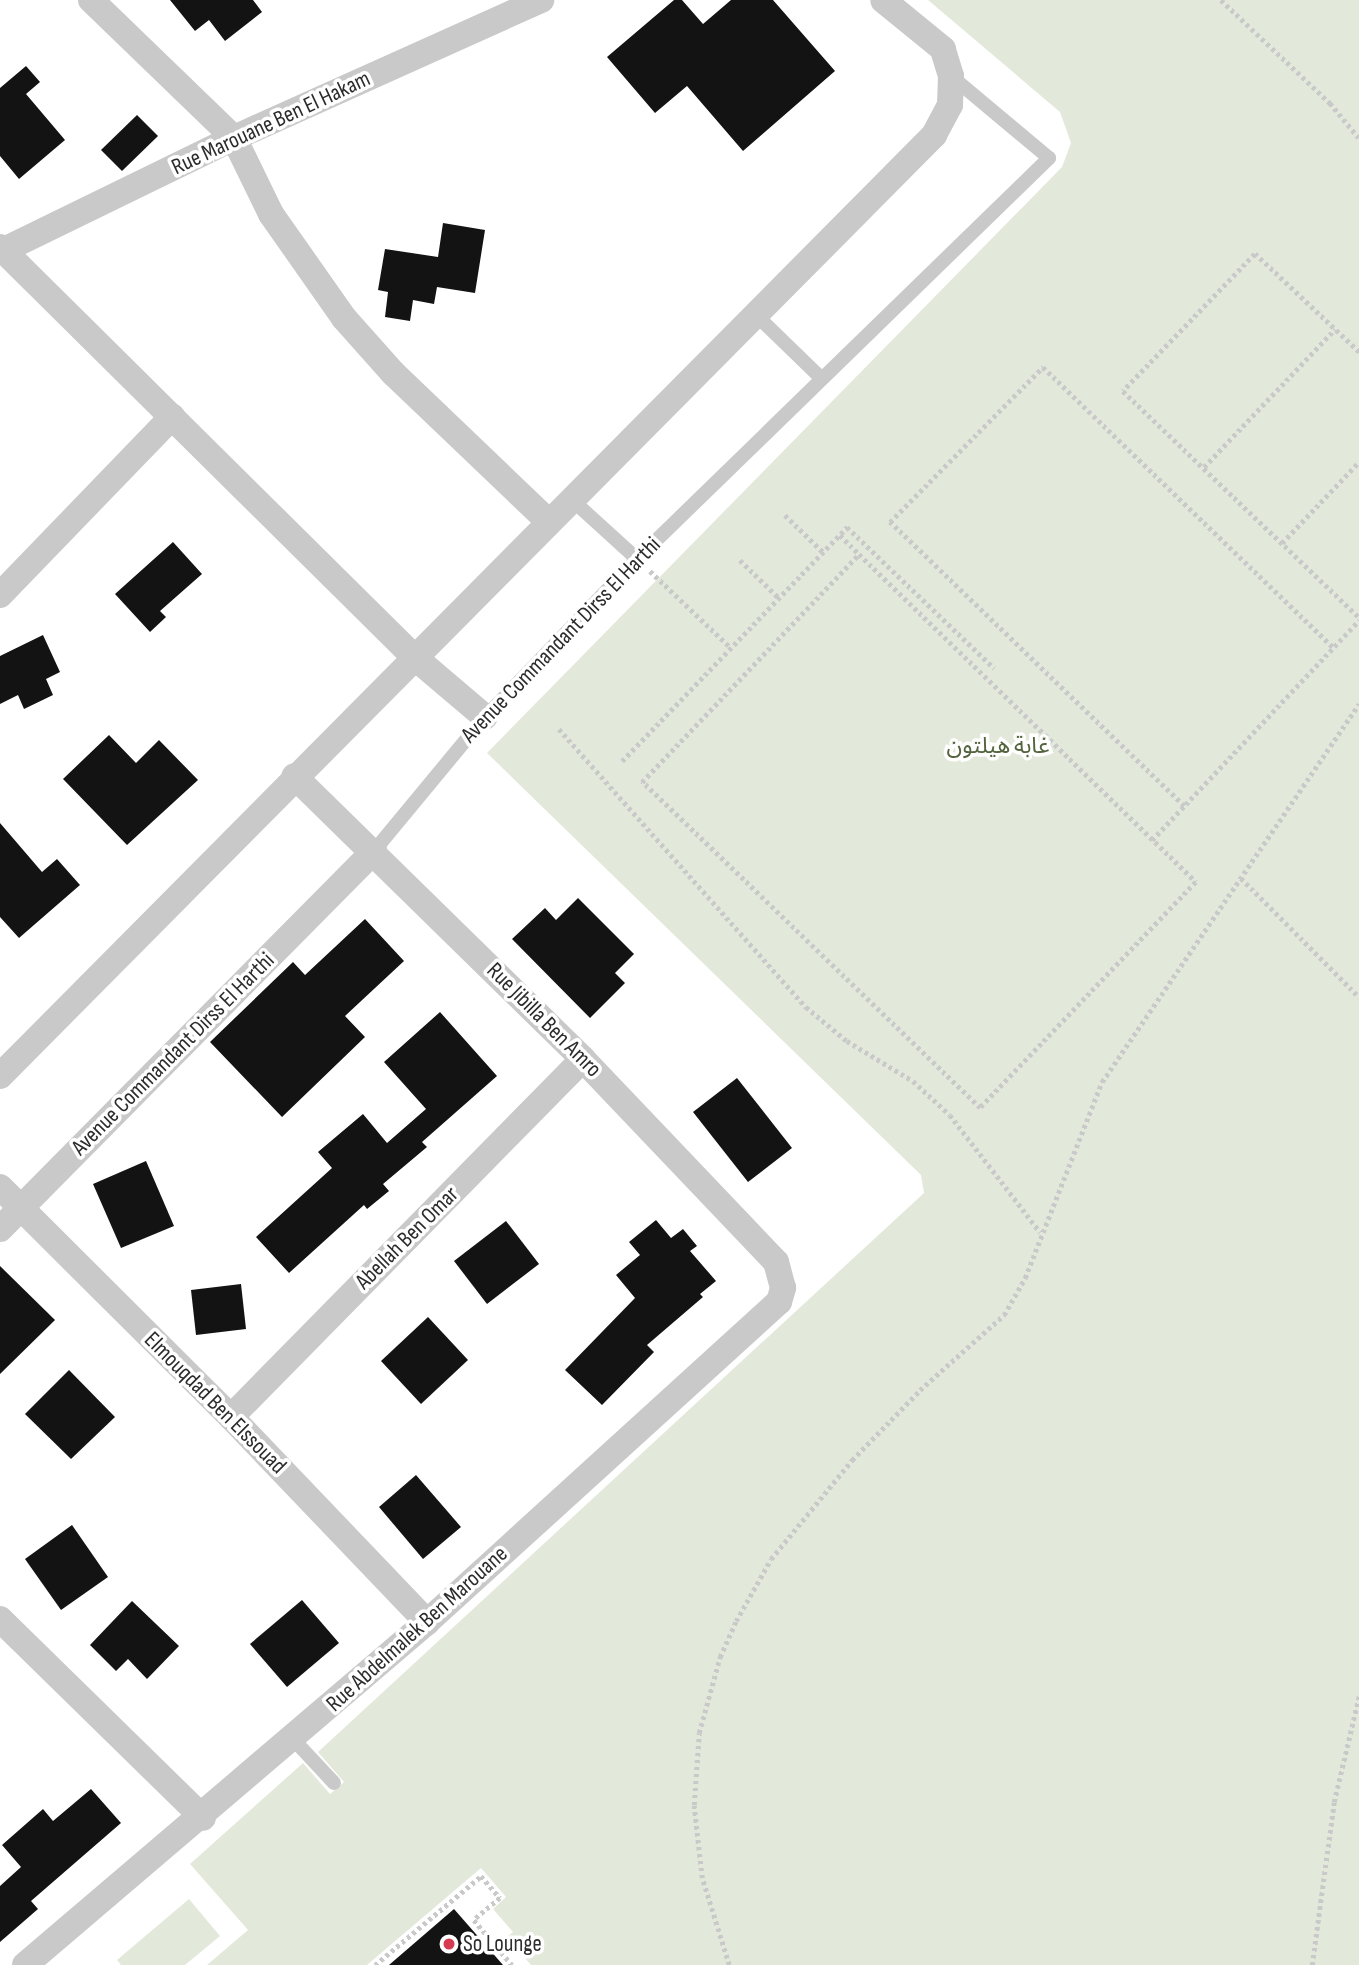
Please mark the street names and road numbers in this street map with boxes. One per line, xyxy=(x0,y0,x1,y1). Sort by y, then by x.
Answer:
street label: Rue Marouane Ben El Hakam xyxy=(167,65,375,181)
street label: Avenue Commandant Dirss El Harthi xyxy=(455,531,667,749)
street label: Avenue Commandant Dirss El Harthi xyxy=(66,947,280,1161)
street label: Rue Jibilla Ben Amro xyxy=(481,957,607,1083)
street label: Abellah Ben Omar xyxy=(350,1181,464,1295)
street label: Elmouqdad Ben Elssouad xyxy=(138,1326,292,1480)
street label: Rue Abdelmalek Ben Marouane xyxy=(321,1540,513,1718)

